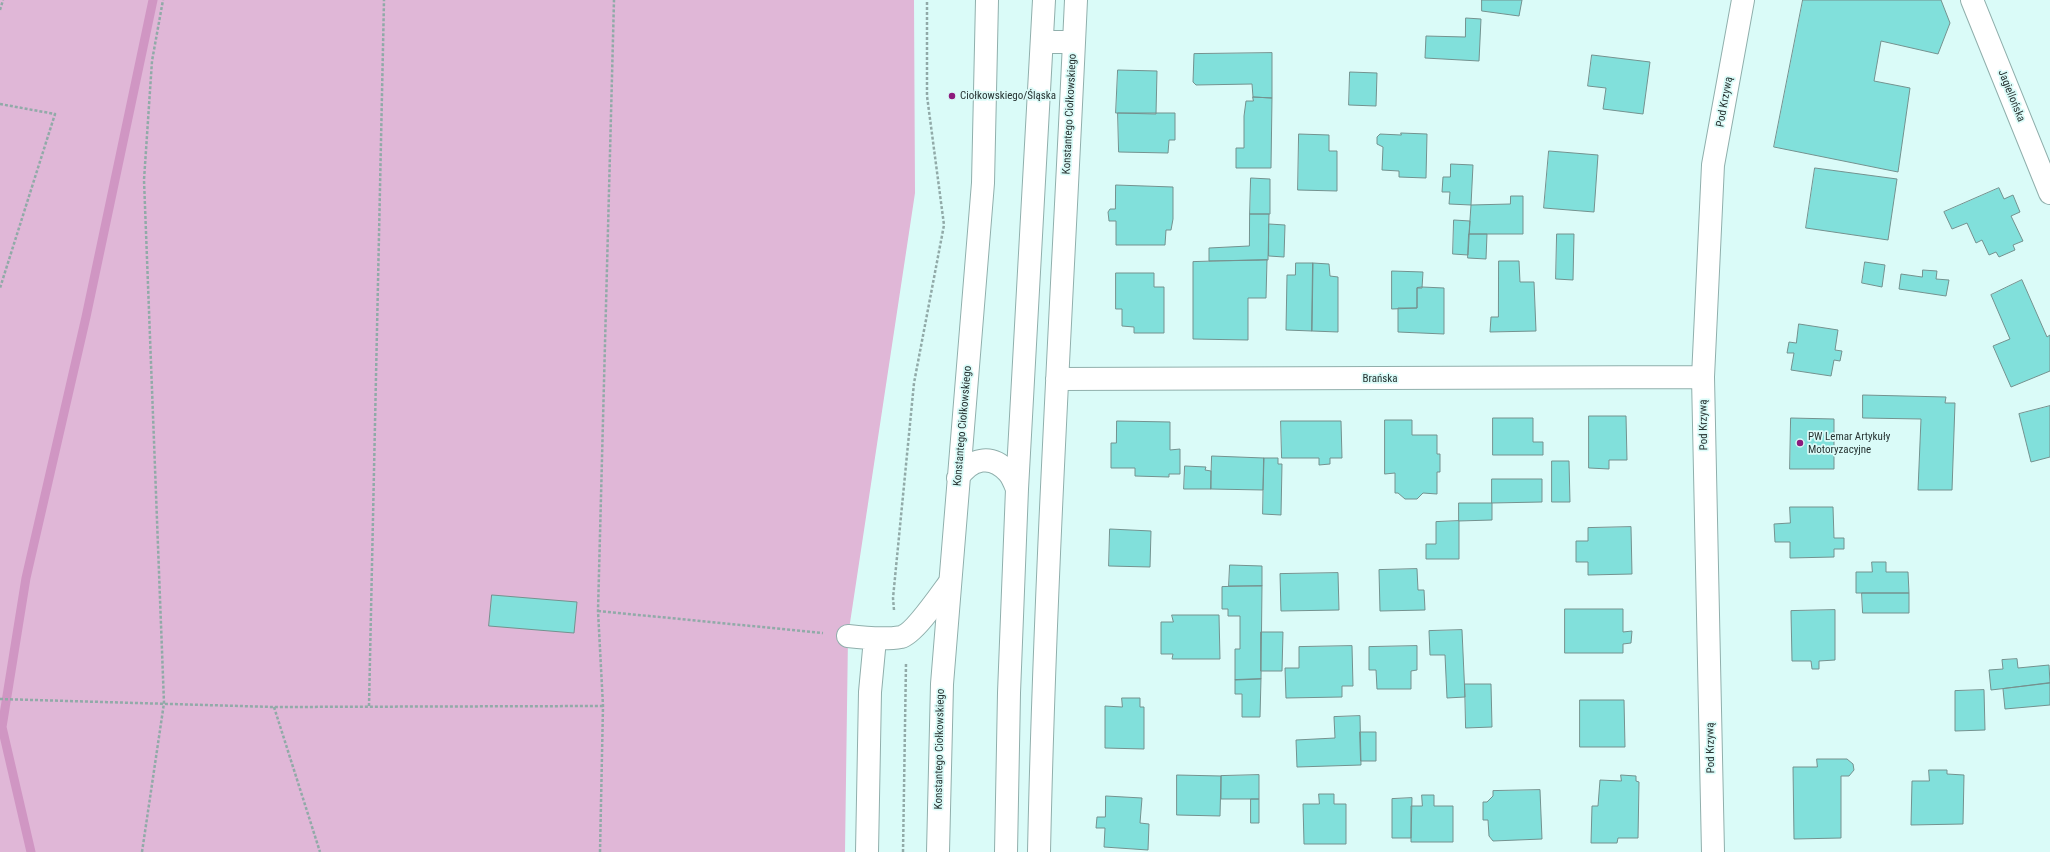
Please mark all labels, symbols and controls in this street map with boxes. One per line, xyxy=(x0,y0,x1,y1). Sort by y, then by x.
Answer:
street label: Konstantego Ciołkowskiego xyxy=(1060,53,1080,175)
street label: Jagiellońska xyxy=(1995,68,2027,124)
street label: Pod Krzywą xyxy=(1714,76,1736,128)
place label: Ciołkowskiego/Śląska xyxy=(960,89,1056,103)
marker: Ciołkowskiego/Śląska xyxy=(947,91,957,101)
street label: Konstantego Ciołkowskiego xyxy=(951,365,975,487)
street label: Brańska xyxy=(1363,372,1397,386)
street label: Pod Krzywą xyxy=(1697,400,1711,450)
place label: PW Lemar Artykuły Motoryzacyjne xyxy=(1808,430,1890,456)
marker: PW Lemar Artykuły Motoryzacyjne xyxy=(1795,438,1805,448)
street label: Konstantego Ciołkowskiego xyxy=(932,689,948,809)
street label: Pod Krzywą xyxy=(1704,723,1718,773)

